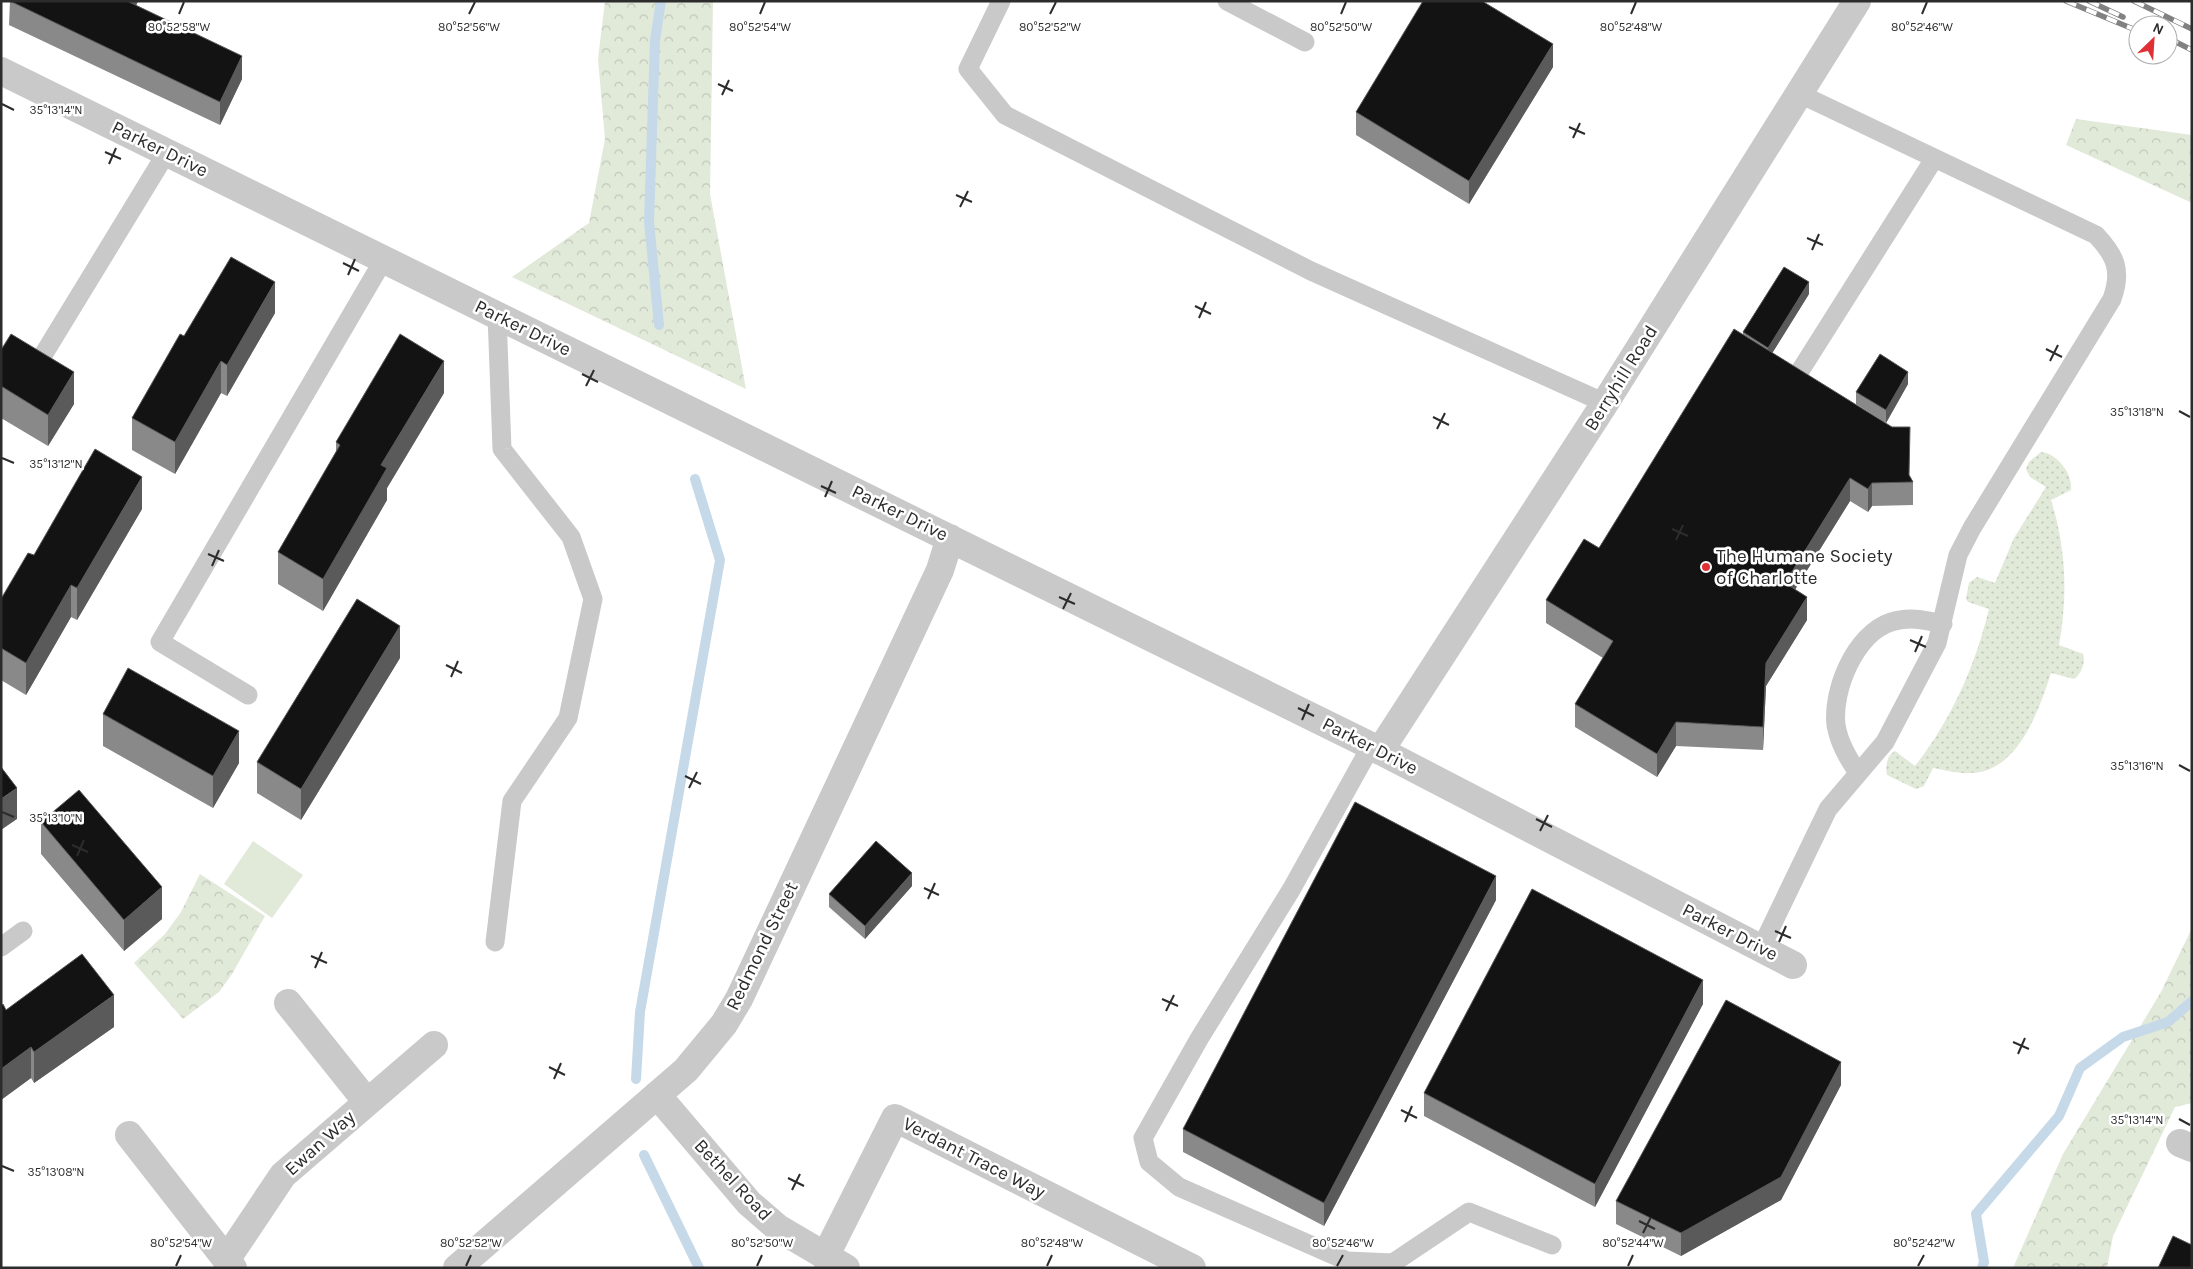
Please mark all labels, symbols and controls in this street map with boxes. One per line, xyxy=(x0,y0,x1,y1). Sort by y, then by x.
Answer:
north arrow xyxy=(2128,15,2178,65)
text: N xyxy=(2150,19,2166,38)
text: 80°52'58"W xyxy=(148,20,211,34)
text: 80°52'56"W xyxy=(438,20,500,34)
text: 80°52'54"W xyxy=(729,20,791,34)
text: 80°52'52"W xyxy=(1019,20,1081,34)
text: 80°52'50"W xyxy=(1310,20,1372,34)
text: 80°52'48"W xyxy=(1600,20,1662,34)
text: 80°52'46"W xyxy=(1891,20,1953,34)
text: 35°13'14"N xyxy=(29,103,83,117)
street label: Parker Drive xyxy=(108,116,212,182)
street label: Parker Drive xyxy=(471,295,575,361)
street label: Berryhill Road xyxy=(1580,321,1662,435)
text: 35°13'18"N xyxy=(2110,405,2164,419)
text: 35°13'12"N xyxy=(29,457,83,471)
street label: Parker Drive xyxy=(848,480,952,546)
place label: The Humane Society of Charlotte xyxy=(1716,545,1893,589)
marker: The Humane Society of Charlotte xyxy=(1700,561,1712,573)
street label: Parker Drive xyxy=(1319,713,1421,779)
text: 35°13'16"N xyxy=(2110,759,2164,773)
text: 35°13'10"N xyxy=(29,811,83,825)
street label: Redmond Street xyxy=(721,878,803,1014)
street label: Parker Drive xyxy=(1679,899,1781,965)
street label: Ewan Way xyxy=(280,1106,360,1180)
street label: Verdant Trace Way xyxy=(899,1113,1049,1203)
text: 35°13'14"N xyxy=(2110,1113,2164,1127)
street label: Bethel Road xyxy=(690,1135,776,1225)
text: 35°13'08"N xyxy=(28,1165,84,1179)
text: 80°52'54"W xyxy=(150,1236,212,1250)
text: 80°52'52"W xyxy=(440,1236,502,1250)
text: 80°52'50"W xyxy=(731,1236,793,1250)
text: 80°52'48"W xyxy=(1021,1236,1083,1250)
text: 80°52'46"W xyxy=(1312,1236,1374,1250)
text: 80°52'44"W xyxy=(1602,1236,1664,1250)
text: 80°52'42"W xyxy=(1893,1236,1955,1250)

